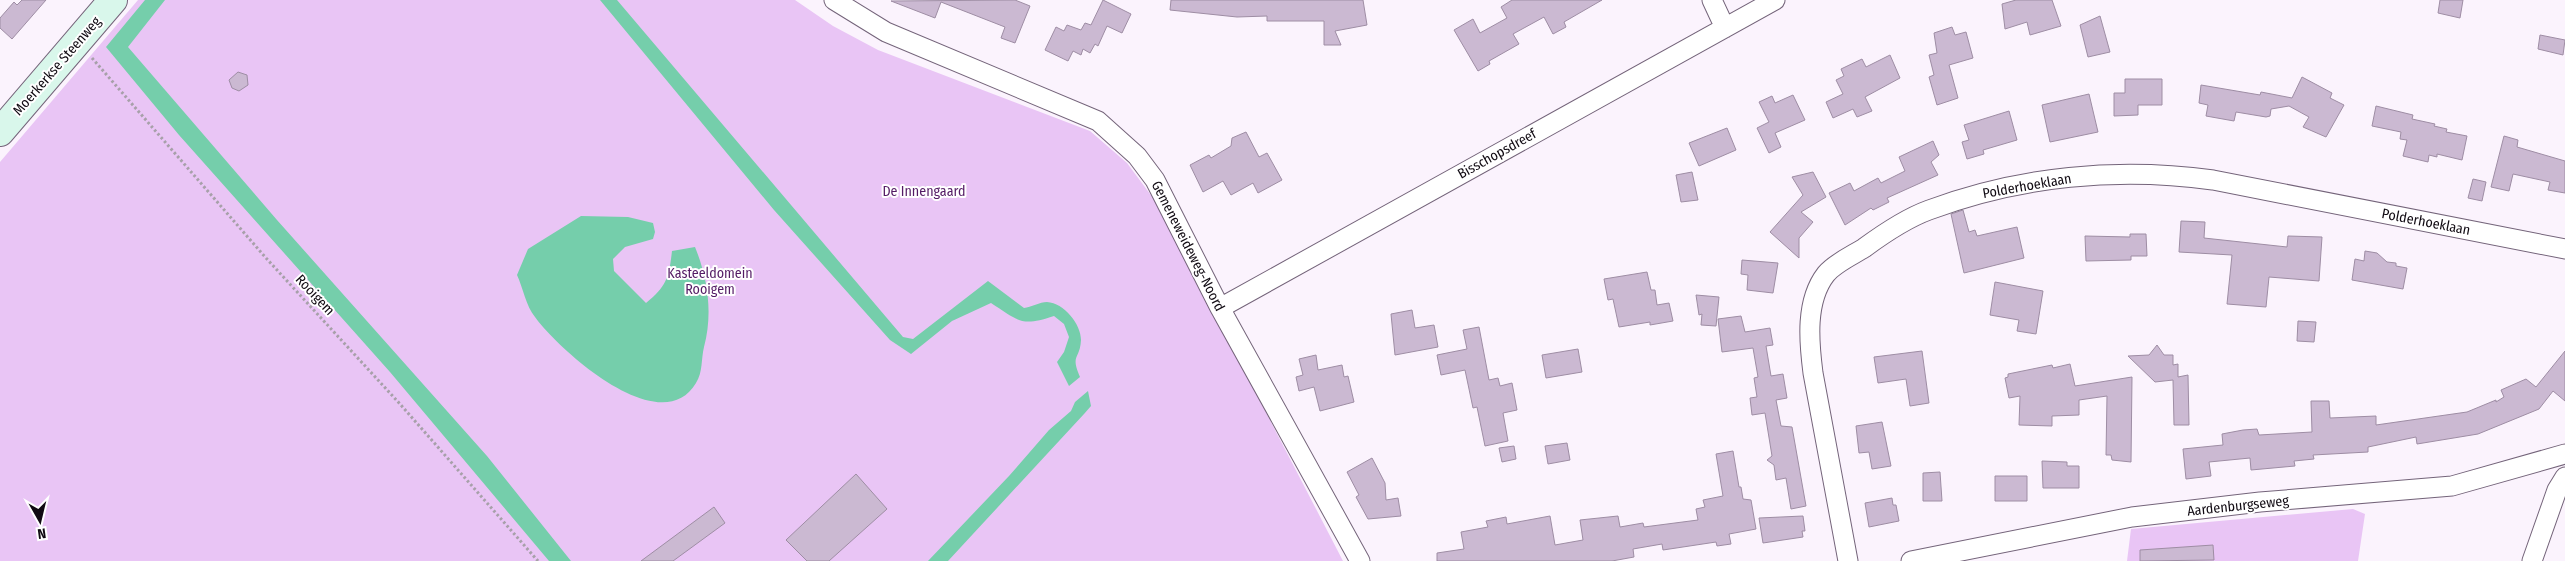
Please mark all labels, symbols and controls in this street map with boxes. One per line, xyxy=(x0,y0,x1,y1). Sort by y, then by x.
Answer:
street label: Moerkerkse Steenweg xyxy=(10,13,105,119)
street label: Bisschopsdreef xyxy=(1455,125,1541,183)
street label: Polderhoeklaan xyxy=(1981,170,2073,202)
street label: Gemeneweideweg-Noord xyxy=(1148,178,1228,314)
park label: De Innengaard xyxy=(882,183,966,200)
street label: Polderhoeklaan xyxy=(2380,205,2472,239)
park label: Kasteeldomein Rooigem xyxy=(667,265,753,298)
street label: Rooigem xyxy=(292,271,338,319)
street label: Aardenburgseweg xyxy=(2186,492,2290,520)
north arrow xyxy=(15,496,65,546)
text: N xyxy=(36,524,47,542)

